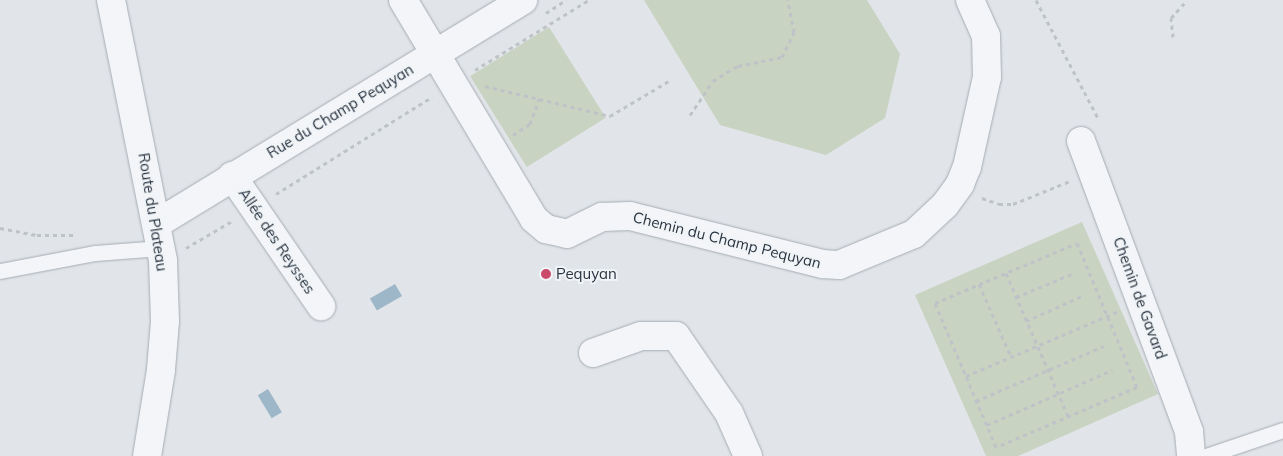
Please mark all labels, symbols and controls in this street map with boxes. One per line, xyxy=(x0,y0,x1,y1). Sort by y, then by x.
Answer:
street label: Rue du Champ Pequyan xyxy=(264,60,416,162)
street label: Route du Plateau xyxy=(135,152,171,272)
street label: Allée des Reysses xyxy=(235,185,319,297)
street label: Chemin du Champ Pequyan xyxy=(631,208,823,272)
street label: Chemin de Gavard xyxy=(1110,234,1170,362)
place label: Pequyan xyxy=(556,265,617,283)
marker: Pequyan xyxy=(540,268,552,280)

